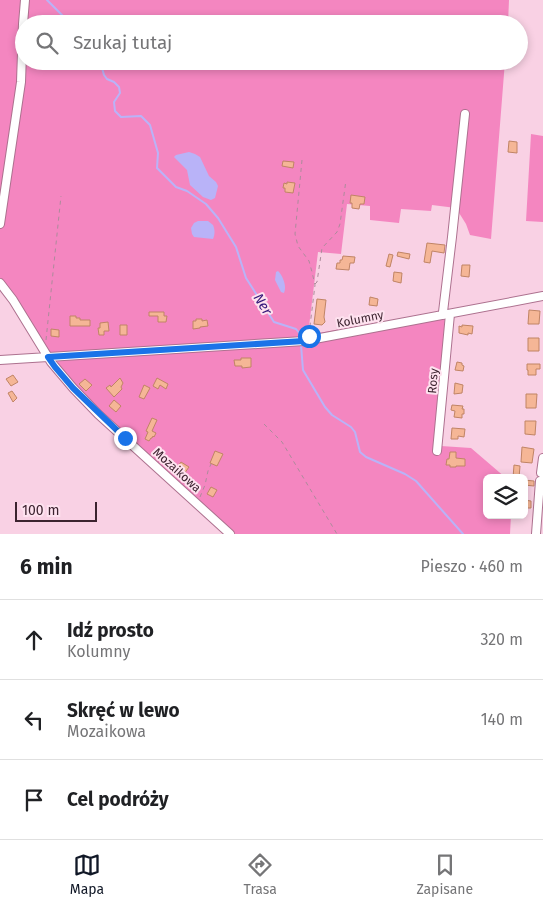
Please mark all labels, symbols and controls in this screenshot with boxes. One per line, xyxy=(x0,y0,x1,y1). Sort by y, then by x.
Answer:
search box xyxy=(15,15,528,70)
icon: search xyxy=(33,29,61,57)
text: Szukaj tutaj xyxy=(73,31,172,54)
water label: Ner xyxy=(250,290,276,319)
street label: Kolumny xyxy=(335,308,385,330)
route start xyxy=(298,325,321,348)
street label: Rosy xyxy=(425,368,441,394)
route end xyxy=(114,427,137,450)
street label: Mozaikowa xyxy=(150,445,204,495)
map controls xyxy=(483,474,528,519)
button: layers xyxy=(483,474,528,519)
scale bar xyxy=(15,499,98,522)
text: 100 m xyxy=(22,502,59,519)
text: 6 min xyxy=(20,554,73,580)
text: Pieszo · 460 m xyxy=(421,557,523,576)
text: Idź prosto xyxy=(67,619,154,642)
icon: ahead xyxy=(20,626,48,654)
text: 320 m xyxy=(480,630,523,649)
text: Kolumny xyxy=(67,642,130,661)
text: Skręć w lewo xyxy=(67,699,180,722)
icon: left xyxy=(20,706,48,734)
text: 140 m xyxy=(481,710,523,729)
text: Mozaikowa xyxy=(67,722,146,741)
icon: arrive xyxy=(20,786,48,814)
text: Cel podróży xyxy=(67,788,169,811)
tab: Mapa xyxy=(70,851,104,898)
tab: Trasa xyxy=(244,851,277,898)
tab: Zapisane xyxy=(416,851,473,898)

